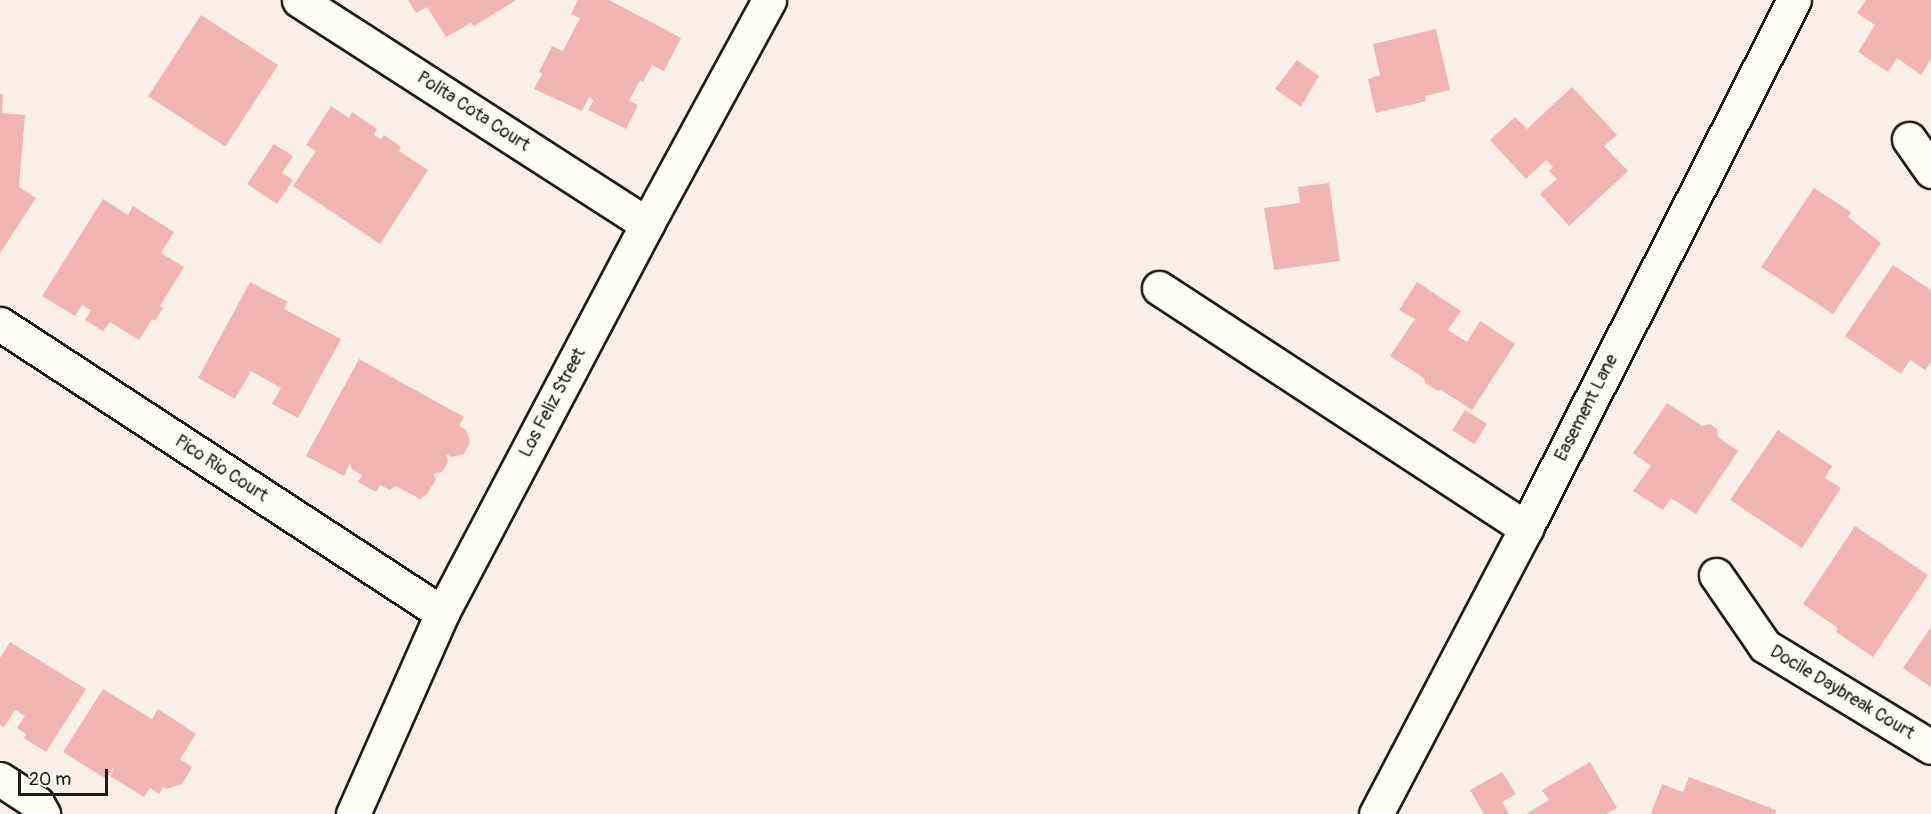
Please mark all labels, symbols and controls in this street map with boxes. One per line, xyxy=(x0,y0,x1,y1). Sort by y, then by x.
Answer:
street label: Polita Cota Court xyxy=(412,67,534,157)
street label: Los Feliz Street xyxy=(515,345,591,461)
street label: Easement Lane xyxy=(1551,351,1623,465)
street label: Pico Rio Court xyxy=(170,431,272,507)
street label: Docile Daybreak Court xyxy=(1766,641,1918,745)
scale bar xyxy=(21,757,111,795)
text: 20 m xyxy=(29,768,71,791)

